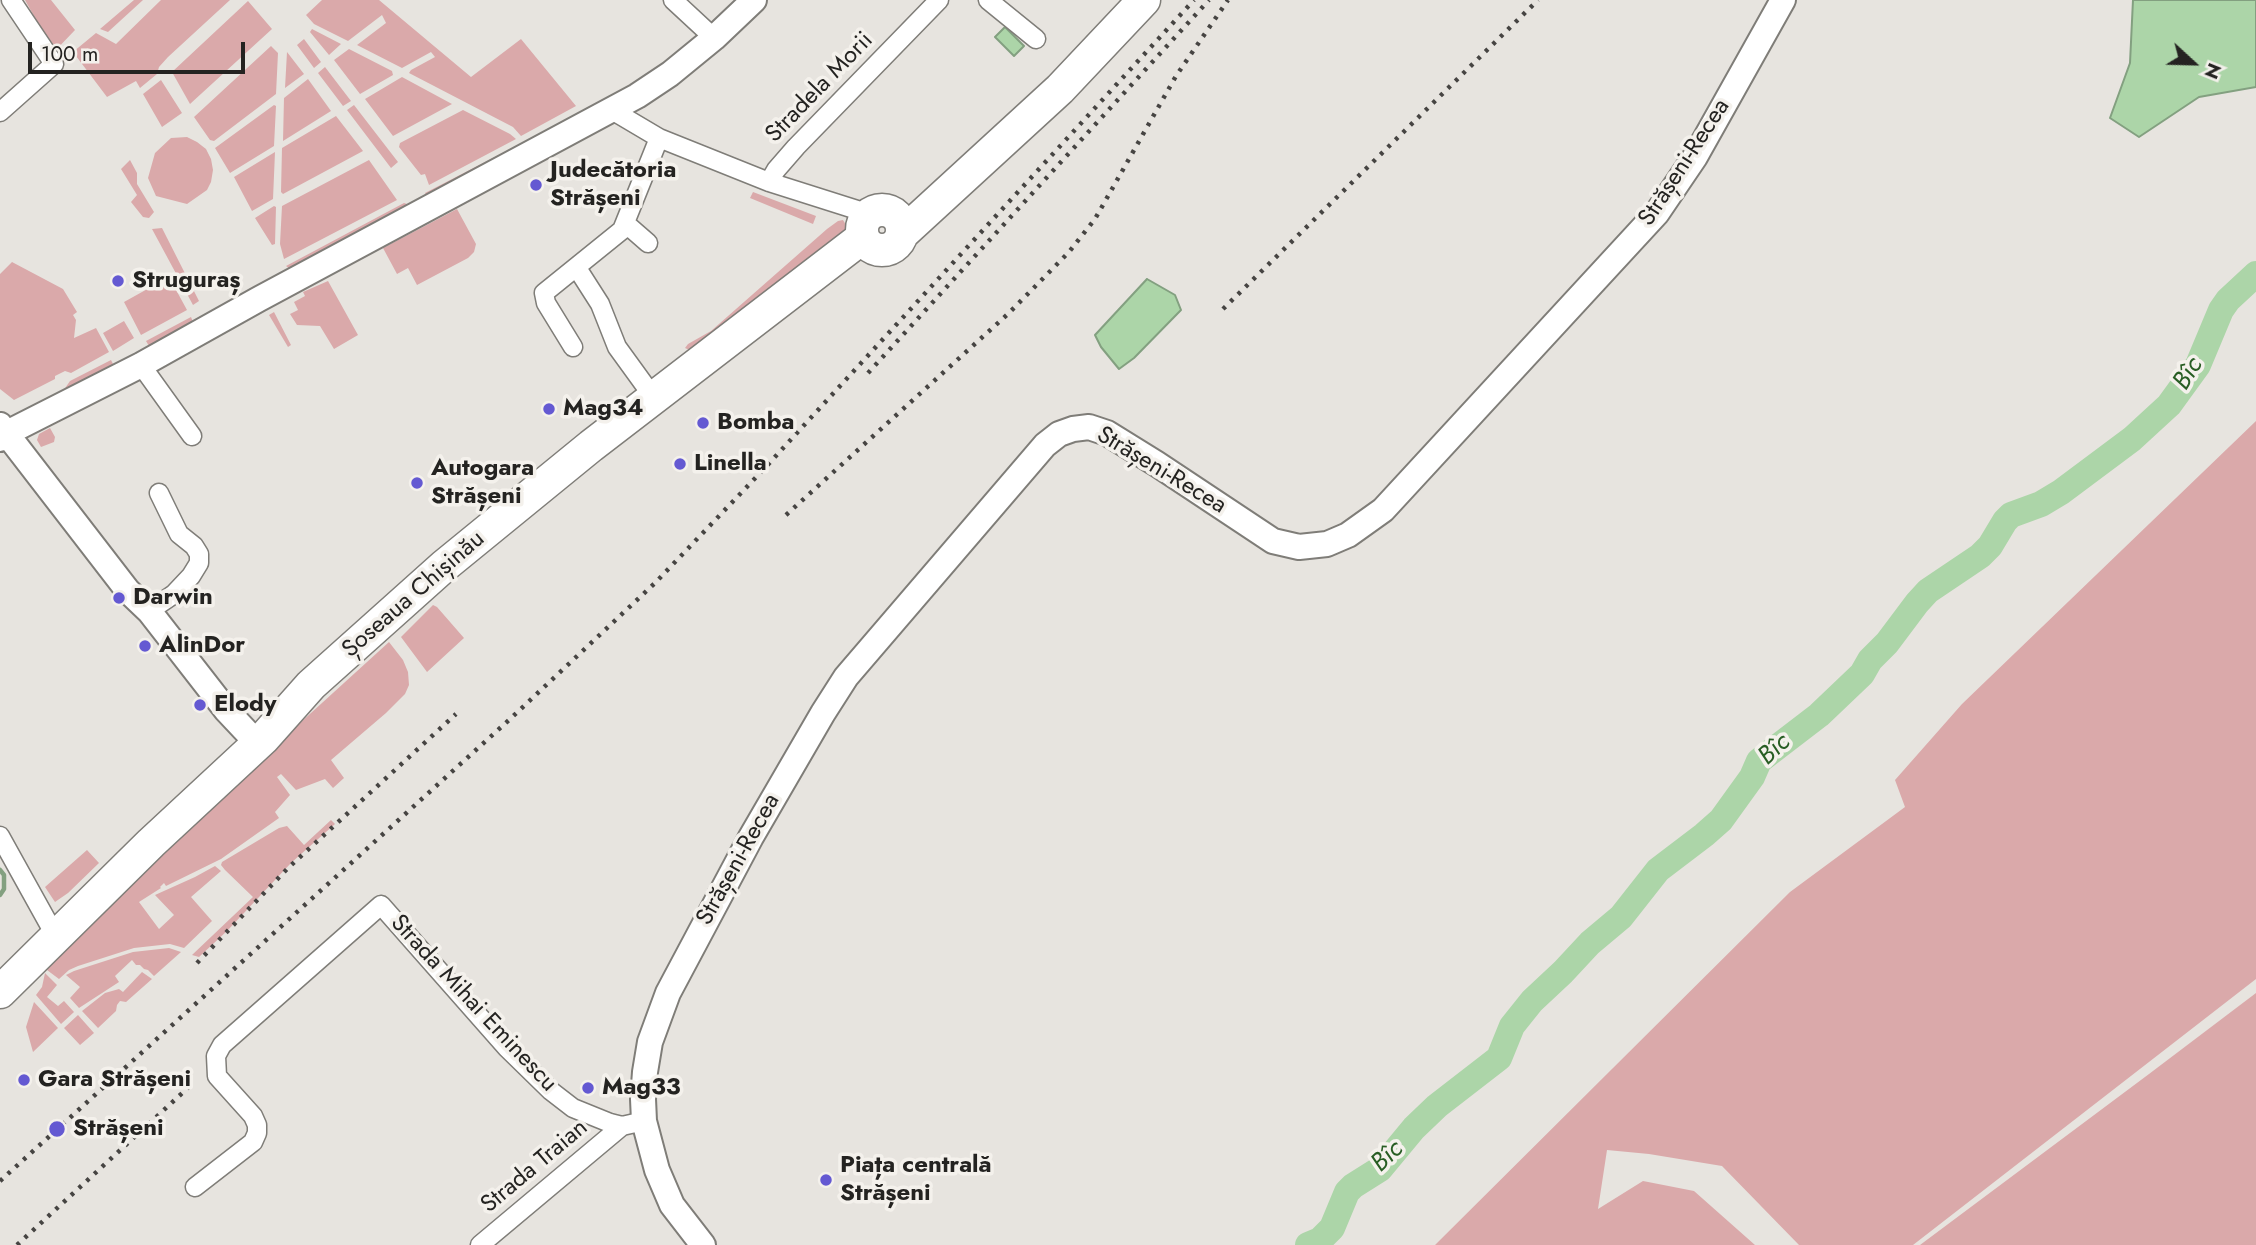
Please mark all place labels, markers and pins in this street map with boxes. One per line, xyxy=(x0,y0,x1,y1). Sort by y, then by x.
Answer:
place label: Judecătoria Strășeni xyxy=(550,157,676,213)
marker: Judecătoria Strășeni xyxy=(528,177,544,193)
place label: Struguraș xyxy=(132,267,240,295)
marker: Struguraș xyxy=(110,273,126,289)
place label: Mag34 xyxy=(563,395,644,423)
marker: Mag34 xyxy=(541,401,557,417)
place label: Bomba xyxy=(717,409,795,437)
marker: Bomba xyxy=(695,415,711,431)
place label: Linella xyxy=(694,450,767,478)
place label: Autogara Strășeni xyxy=(431,455,534,511)
marker: Linella xyxy=(672,456,688,472)
marker: Autogara Strășeni xyxy=(409,475,425,491)
place label: Darwin xyxy=(133,584,213,612)
marker: Darwin xyxy=(111,590,127,606)
place label: AlinDor xyxy=(159,632,245,660)
marker: AlinDor xyxy=(137,638,153,654)
place label: Elody xyxy=(214,691,276,719)
marker: Elody xyxy=(192,697,208,713)
place label: Gara Strășeni xyxy=(38,1066,191,1094)
marker: Gara Strășeni xyxy=(16,1072,32,1088)
place label: Mag33 xyxy=(602,1074,681,1102)
marker: Mag33 xyxy=(580,1080,596,1096)
place label: Strășeni xyxy=(73,1115,164,1143)
marker: Strășeni xyxy=(47,1119,67,1139)
place label: Piața centrală Strășeni xyxy=(840,1152,992,1208)
marker: Piața centrală Strășeni xyxy=(818,1172,834,1188)

